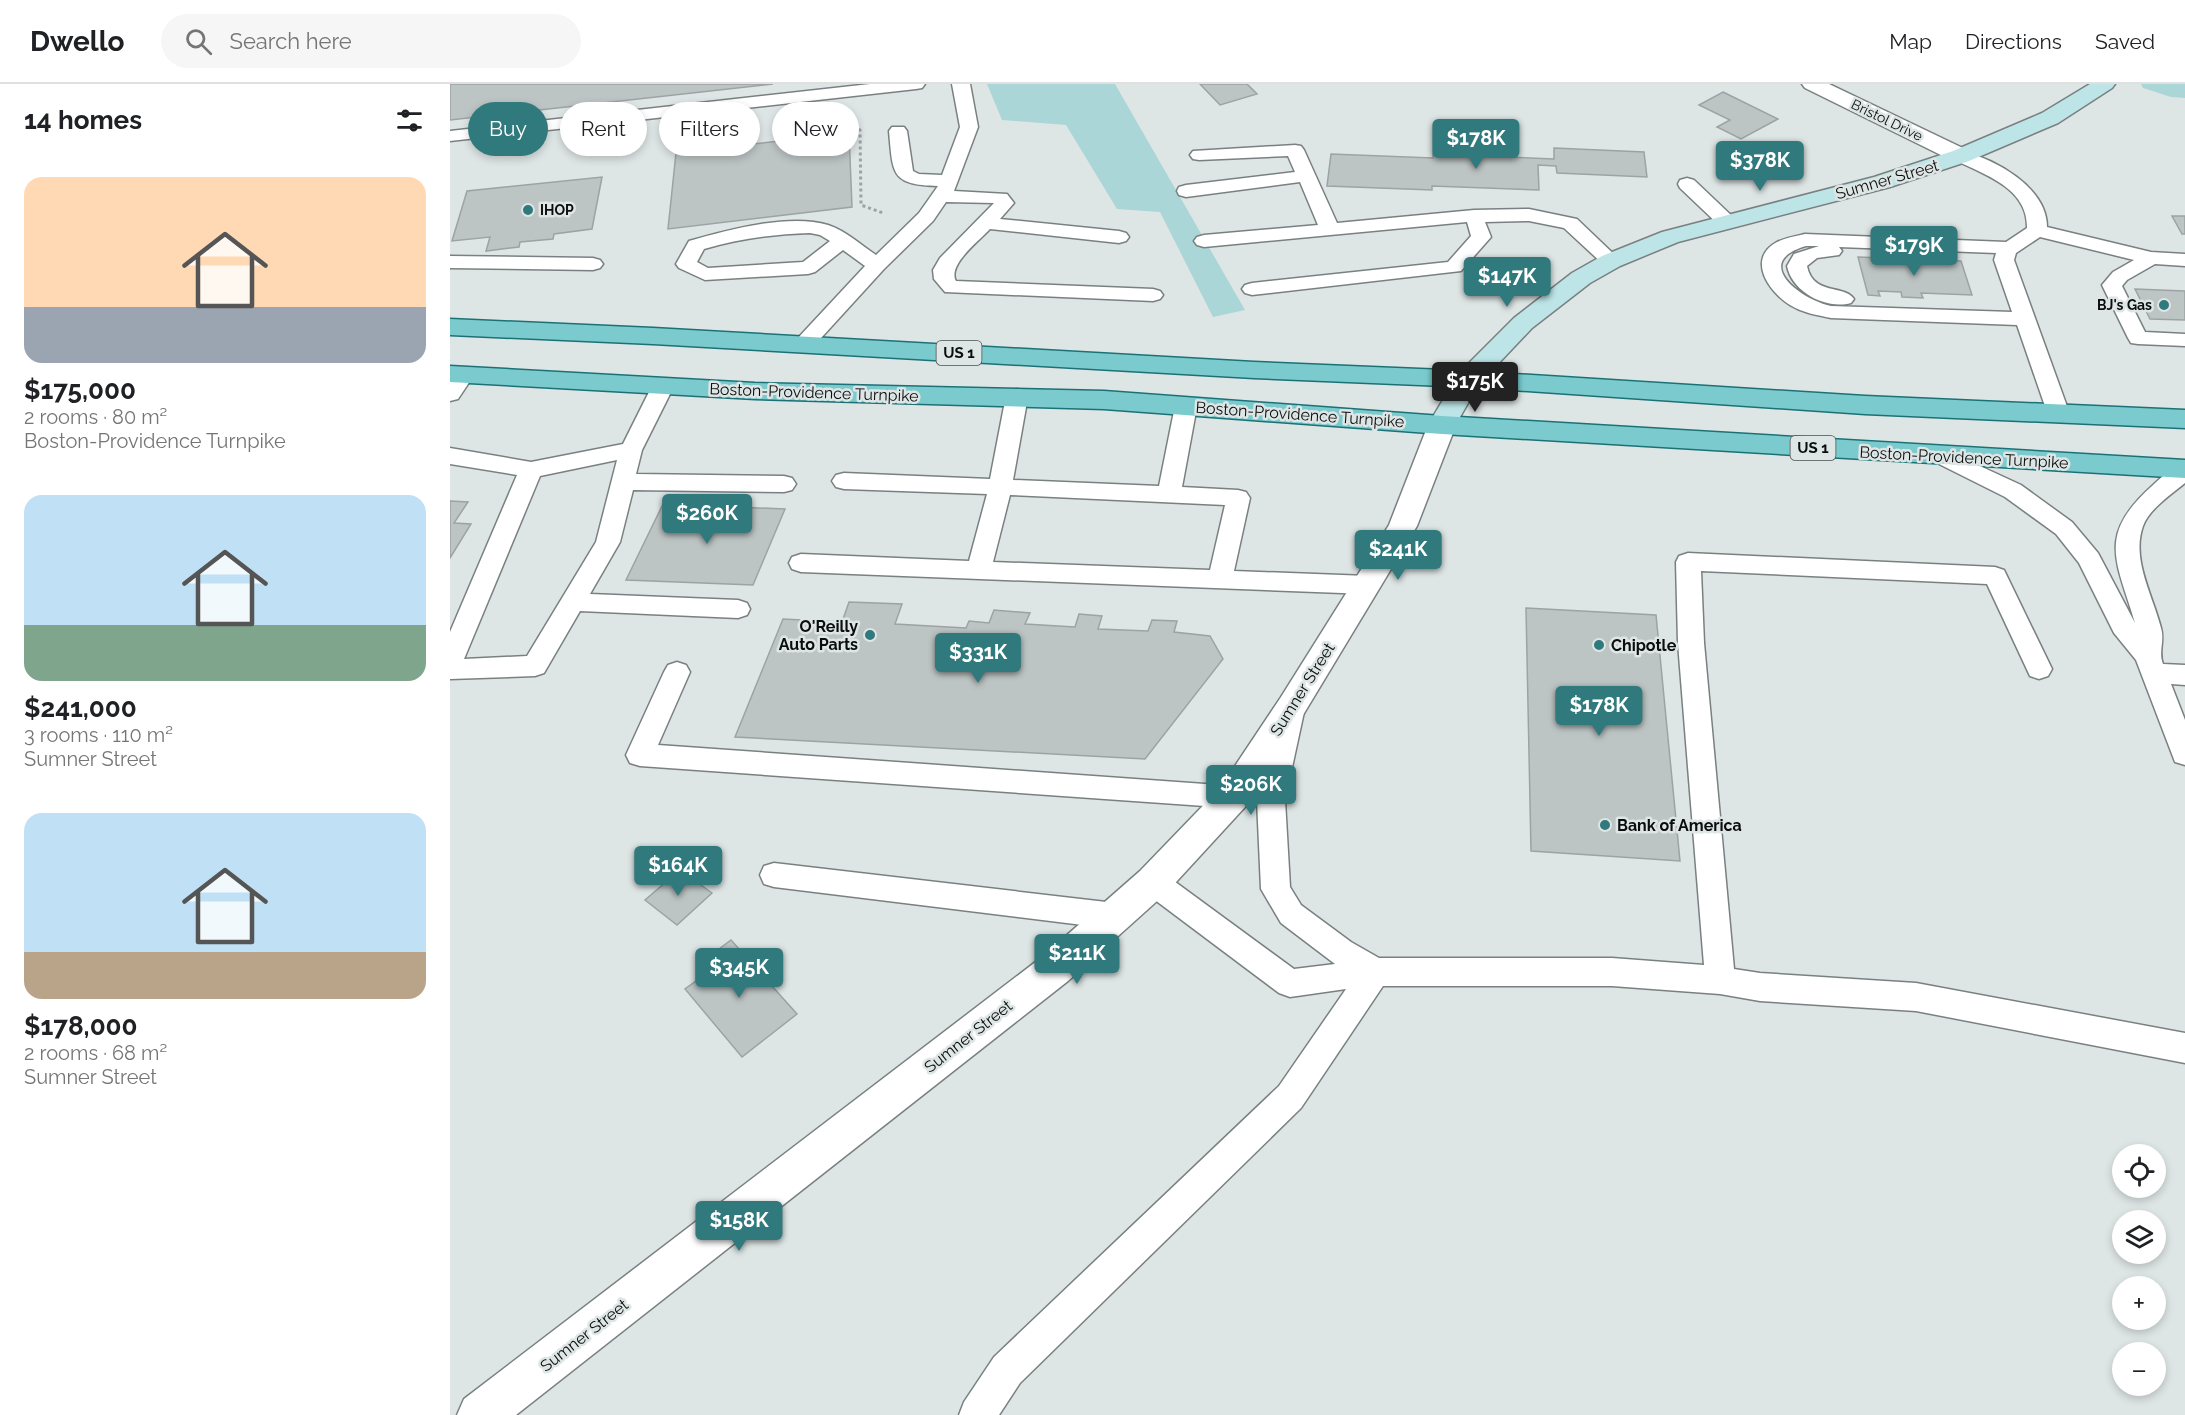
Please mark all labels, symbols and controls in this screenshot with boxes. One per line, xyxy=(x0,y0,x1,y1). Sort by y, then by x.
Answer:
search box xyxy=(161,14,581,68)
text: Dwello xyxy=(30,25,125,58)
icon: search xyxy=(182,25,215,58)
text: Search here xyxy=(230,28,352,54)
text: Map xyxy=(1889,29,1932,54)
text: Directions xyxy=(1965,29,2062,54)
text: Saved xyxy=(2095,29,2155,54)
street label: Bristol Drive xyxy=(1849,96,1925,144)
chip: Buy xyxy=(468,102,548,156)
chip: Rent xyxy=(560,102,647,156)
chip: Filters xyxy=(659,102,760,156)
chip: New xyxy=(772,102,859,156)
icon: filters xyxy=(393,104,426,137)
text: 14 homes xyxy=(24,105,142,135)
pin: $178K xyxy=(1434,119,1518,170)
text: $178K xyxy=(1446,126,1506,150)
pin: $378K xyxy=(1718,141,1802,192)
text: $378K xyxy=(1730,148,1790,172)
street label: Sumner Street xyxy=(1833,156,1941,203)
place label: IHOP xyxy=(540,202,574,218)
marker: IHOP xyxy=(521,203,535,217)
icon: home xyxy=(171,216,279,324)
pin: $179K xyxy=(1872,226,1956,277)
text: $179K xyxy=(1885,233,1943,257)
pin: $147K xyxy=(1465,257,1549,308)
text: $147K xyxy=(1478,264,1536,288)
place label: BJ's Gas xyxy=(2097,297,2152,313)
marker: BJ's Gas xyxy=(2157,298,2171,312)
road number: US 1 xyxy=(936,341,982,365)
pin: $175K xyxy=(1433,362,1517,413)
text: $175K xyxy=(1446,369,1504,393)
text: $175,000 xyxy=(24,375,136,405)
street label: Boston-Providence Turnpike xyxy=(709,379,919,406)
street label: Boston-Providence Turnpike xyxy=(1195,398,1405,431)
text: 2 rooms · 80 m² xyxy=(24,405,167,429)
text: Boston-Providence Turnpike xyxy=(24,429,286,453)
road number: US 1 xyxy=(1790,436,1836,460)
street label: Boston-Providence Turnpike xyxy=(1859,443,2069,472)
pin: $260K xyxy=(665,494,749,545)
text: $260K xyxy=(676,501,738,525)
pin: $241K xyxy=(1356,530,1440,581)
icon: home xyxy=(171,534,279,642)
text: $241K xyxy=(1369,537,1427,561)
place label: O'Reilly Auto Parts xyxy=(779,617,858,654)
marker: O'Reilly Auto Parts xyxy=(863,628,877,642)
pin: $331K xyxy=(936,633,1020,684)
place label: Chipotle xyxy=(1611,636,1677,655)
marker: Chipotle xyxy=(1592,638,1606,652)
street label: Sumner Street xyxy=(1266,639,1339,739)
text: $331K xyxy=(949,640,1007,664)
pin: $178K xyxy=(1557,686,1641,737)
text: $241,000 xyxy=(24,693,137,723)
text: $178K xyxy=(1569,693,1629,717)
text: 3 rooms · 110 m² xyxy=(24,723,173,747)
text: Sumner Street xyxy=(24,747,157,771)
pin: $206K xyxy=(1209,765,1293,816)
text: $206K xyxy=(1220,772,1282,796)
place label: Bank of America xyxy=(1617,816,1742,835)
marker: Bank of America xyxy=(1598,818,1612,832)
pin: $164K xyxy=(636,846,720,897)
icon: home xyxy=(171,852,279,960)
text: $164K xyxy=(648,853,708,877)
pin: $211K xyxy=(1035,934,1119,985)
text: $211K xyxy=(1048,941,1106,965)
pin: $345K xyxy=(697,948,781,999)
text: $345K xyxy=(709,955,769,979)
street label: Sumner Street xyxy=(921,996,1017,1077)
text: $178,000 xyxy=(24,1011,138,1041)
text: 2 rooms · 68 m² xyxy=(24,1041,167,1065)
text: Sumner Street xyxy=(24,1065,157,1089)
map controls xyxy=(2112,1144,2166,1396)
button: locate xyxy=(2112,1144,2166,1198)
pin: $158K xyxy=(697,1201,781,1252)
text: $158K xyxy=(709,1208,769,1232)
button: layers xyxy=(2112,1210,2166,1264)
button: + xyxy=(2112,1276,2166,1330)
street label: Sumner Street xyxy=(537,1295,633,1376)
button: − xyxy=(2112,1342,2166,1396)

